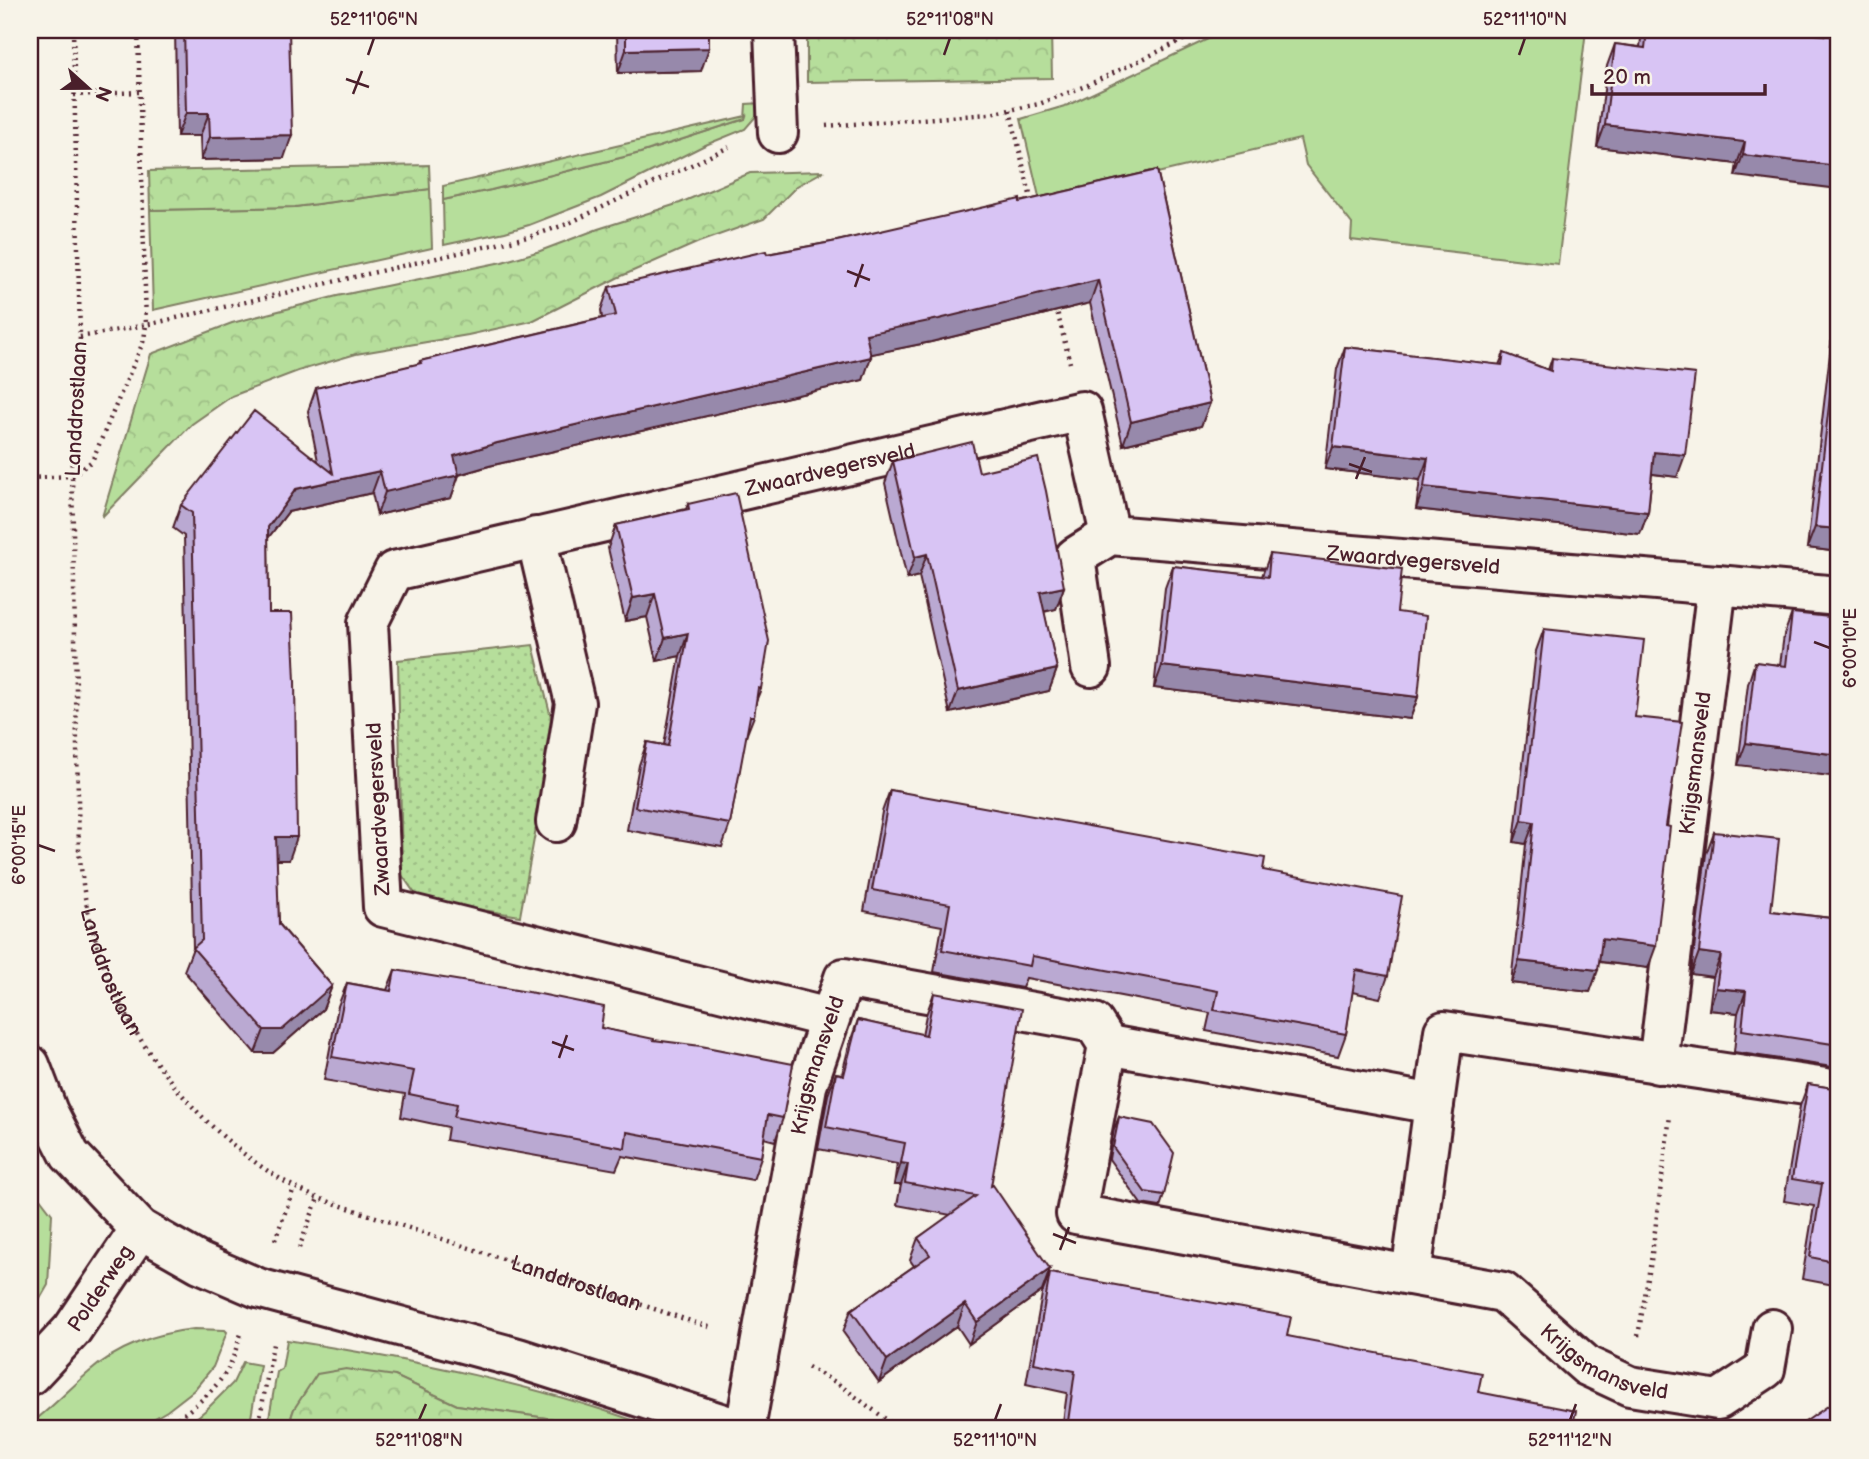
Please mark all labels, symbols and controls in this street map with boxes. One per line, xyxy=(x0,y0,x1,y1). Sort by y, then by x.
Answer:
text: 52°11'06"N xyxy=(330,9,418,30)
text: 52°11'08"N xyxy=(906,9,994,30)
text: 52°11'10"N xyxy=(1483,9,1567,30)
north arrow xyxy=(52,52,122,122)
scale bar xyxy=(1592,52,1766,96)
text: 20 m xyxy=(1603,65,1651,90)
text: N xyxy=(89,83,116,104)
street label: Landdrostlaan xyxy=(60,341,93,477)
street label: Zwaardvegersveld xyxy=(742,438,918,502)
street label: Zwaardvegersveld xyxy=(1325,541,1501,580)
text: 6°00'10"E xyxy=(1840,608,1861,688)
street label: Krijgsmansveld xyxy=(1674,690,1717,836)
street label: Zwaardvegersveld xyxy=(361,722,396,897)
text: 6°00'15"E xyxy=(9,805,30,885)
street label: Landdrostlaan xyxy=(75,905,147,1040)
street label: Krijgsmansveld xyxy=(786,993,850,1137)
street label: Polderweg xyxy=(62,1240,139,1337)
street label: Landdrostlaan xyxy=(508,1251,644,1317)
street label: Krijgsmansveld xyxy=(1535,1319,1670,1405)
text: 52°11'08"N xyxy=(375,1430,463,1451)
text: 52°11'10"N xyxy=(953,1430,1037,1451)
text: 52°11'12"N xyxy=(1528,1430,1612,1451)

